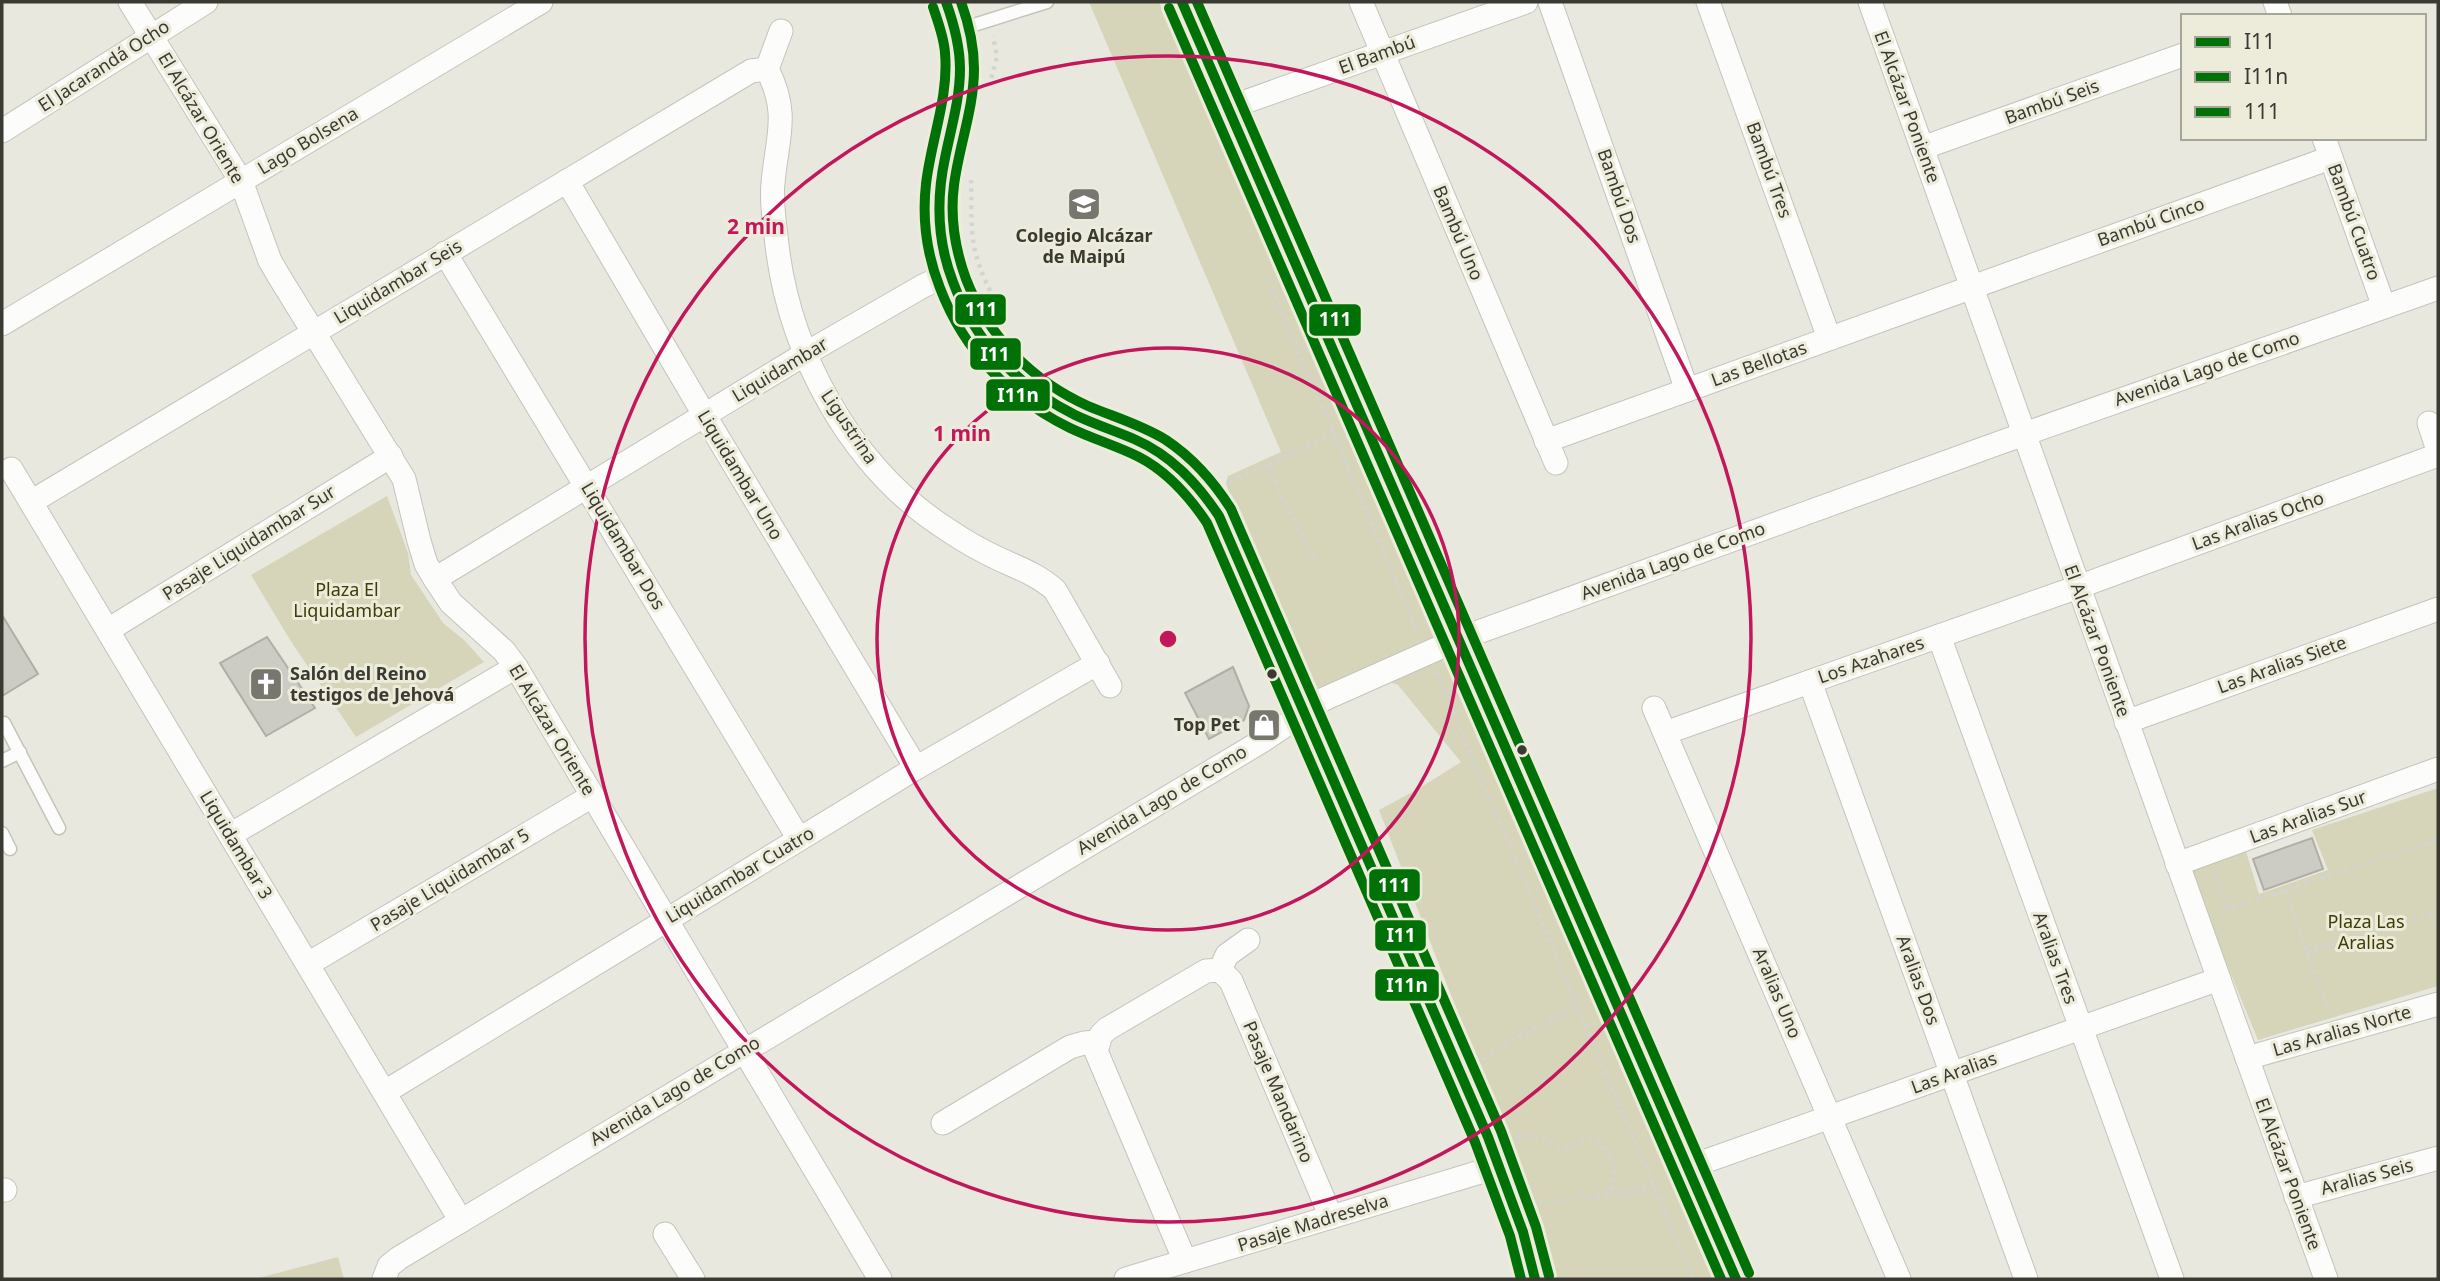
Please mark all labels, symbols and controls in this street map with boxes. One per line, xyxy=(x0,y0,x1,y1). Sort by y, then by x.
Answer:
street label: El Jacarandá Ocho xyxy=(33,14,174,117)
legend xyxy=(2181,14,2426,140)
street label: El Alcázar Poniente xyxy=(1869,27,1947,186)
text: I11 xyxy=(2244,27,2275,55)
street label: El Bambú xyxy=(1335,29,1418,79)
street label: El Alcázar Oriente xyxy=(153,47,251,188)
text: I11n xyxy=(2244,62,2288,90)
street label: Bambú Seis xyxy=(2001,73,2102,129)
text: 111 xyxy=(2244,97,2280,125)
street label: Lago Bolsena xyxy=(253,101,362,180)
street label: Bambú Tres xyxy=(1741,118,1798,221)
street label: Bambú Dos xyxy=(1593,145,1647,246)
street label: Bambú Cuatro xyxy=(2323,160,2387,283)
street label: Bambú Uno xyxy=(1428,182,1490,284)
school or university icon: Colegio Alcázar de Maipú xyxy=(1065,185,1103,223)
street label: Bambú Cinco xyxy=(2094,191,2207,252)
text: 2 min xyxy=(727,212,785,240)
place label: Colegio Alcázar de Maipú xyxy=(1015,223,1153,268)
street label: Liquidambar Seis xyxy=(329,233,466,329)
line badge: 111 xyxy=(954,293,1007,326)
text: 111 xyxy=(965,296,997,322)
line badge: 111 xyxy=(1308,303,1362,337)
text: 111 xyxy=(1319,306,1351,332)
street label: Avenida Lago de Como xyxy=(2111,325,2303,411)
street label: Liquidambar xyxy=(727,331,832,407)
street label: Las Bellotas xyxy=(1708,335,1810,391)
line badge: I11 xyxy=(969,337,1022,371)
text: I11 xyxy=(980,341,1010,367)
line badge: I11n xyxy=(985,378,1051,412)
text: I11n xyxy=(997,382,1039,408)
street label: Ligustrina xyxy=(816,385,883,468)
street label: Liquidambar Uno xyxy=(693,405,789,544)
text: 1 min xyxy=(933,419,991,447)
street label: Liquidambar Dos xyxy=(576,477,671,614)
street label: Pasaje Liquidambar Sur xyxy=(157,479,340,605)
street label: Las Aralias Ocho xyxy=(2188,485,2327,555)
street label: Avenida Lago de Como xyxy=(1577,516,1768,605)
street label: El Alcázar Poniente xyxy=(2059,561,2137,720)
park label: Plaza El Liquidambar xyxy=(293,577,401,622)
centre of rings xyxy=(1156,627,1180,651)
street label: Los Azahares xyxy=(1814,630,1927,688)
street label: Las Aralias Siete xyxy=(2214,630,2349,699)
street label: El Alcázar Oriente xyxy=(504,659,602,800)
place label: Salón del Reino testigos de Jehová xyxy=(290,661,454,706)
church icon: Salón del Reino testigos de Jehová xyxy=(247,665,285,703)
unlabelled marker xyxy=(1265,667,1279,681)
shop icon: Top Pet xyxy=(1245,706,1283,744)
place label: Top Pet xyxy=(1174,712,1240,736)
street label: Avenida Lago de Como xyxy=(1072,739,1251,860)
unlabelled marker xyxy=(1515,743,1529,757)
street label: Las Aralias Sur xyxy=(2246,784,2370,848)
street label: Liquidambar 3 xyxy=(195,786,279,903)
street label: Liquidambar Cuatro xyxy=(661,820,818,928)
street label: Pasaje Liquidambar 5 xyxy=(365,822,534,936)
line badge: 111 xyxy=(1368,868,1421,902)
text: 111 xyxy=(1378,872,1410,898)
street label: Aralias Tres xyxy=(2028,908,2084,1007)
park label: Plaza Las Aralias xyxy=(2327,909,2405,954)
line badge: I11 xyxy=(1374,919,1427,952)
text: I11 xyxy=(1386,922,1416,948)
street label: Aralias Dos xyxy=(1892,931,1946,1028)
street label: Aralias Uno xyxy=(1748,943,1808,1042)
line badge: I11n xyxy=(1374,968,1440,1002)
text: I11n xyxy=(1386,972,1428,998)
street label: Las Aralias Norte xyxy=(2270,999,2414,1061)
street label: Pasaje Mandarino xyxy=(1238,1017,1320,1166)
street label: Avenida Lago de Como xyxy=(585,1030,764,1151)
street label: Las Aralias xyxy=(1907,1045,2000,1099)
street label: El Alcázar Poniente xyxy=(2250,1094,2328,1253)
street label: Aralias Seis xyxy=(2318,1152,2416,1200)
street label: Pasaje Madreselva xyxy=(1234,1188,1391,1256)

